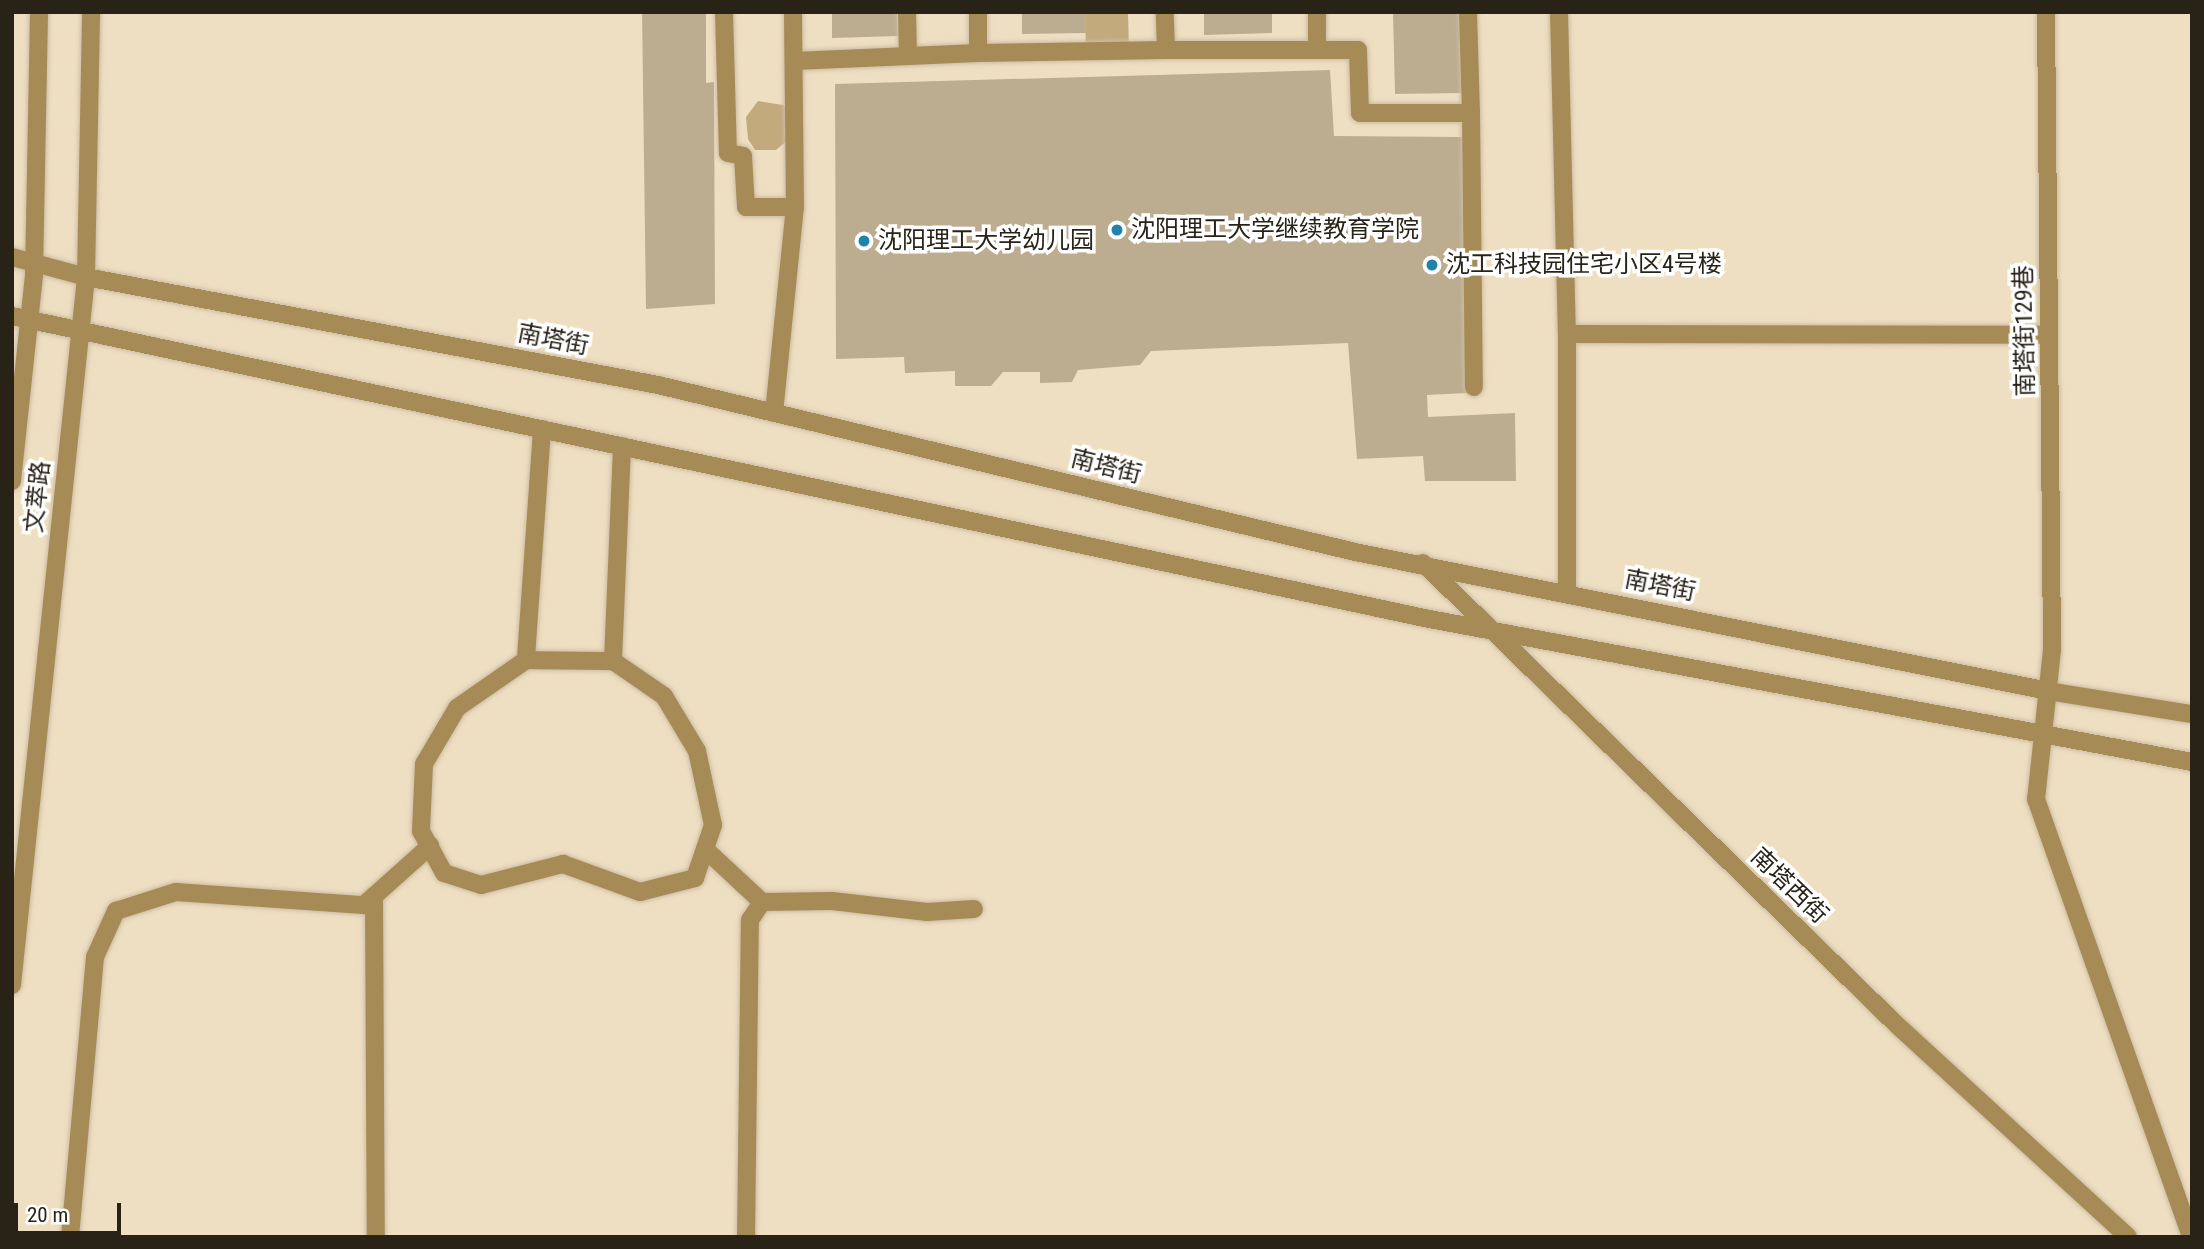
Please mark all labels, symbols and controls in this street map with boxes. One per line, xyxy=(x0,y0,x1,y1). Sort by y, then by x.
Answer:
place label: 沈阳理工大学继续教育学院 xyxy=(1131,216,1419,244)
marker: 沈阳理工大学继续教育学院 xyxy=(1109,222,1125,238)
place label: 沈阳理工大学幼儿园 xyxy=(878,227,1094,255)
marker: 沈阳理工大学幼儿园 xyxy=(856,233,872,249)
place label: 沈工科技园住宅小区4号楼 xyxy=(1446,251,1722,279)
marker: 沈工科技园住宅小区4号楼 xyxy=(1424,257,1440,273)
street label: 南塔街129巷 xyxy=(2009,265,2041,397)
street label: 南塔街 xyxy=(515,319,591,361)
street label: 南塔街 xyxy=(1068,444,1144,490)
street label: 文萃路 xyxy=(20,460,56,534)
street label: 南塔街 xyxy=(1622,565,1698,607)
street label: 南塔西街 xyxy=(1744,842,1834,930)
scale bar xyxy=(18,1190,124,1234)
text: 20 m xyxy=(27,1203,68,1227)

